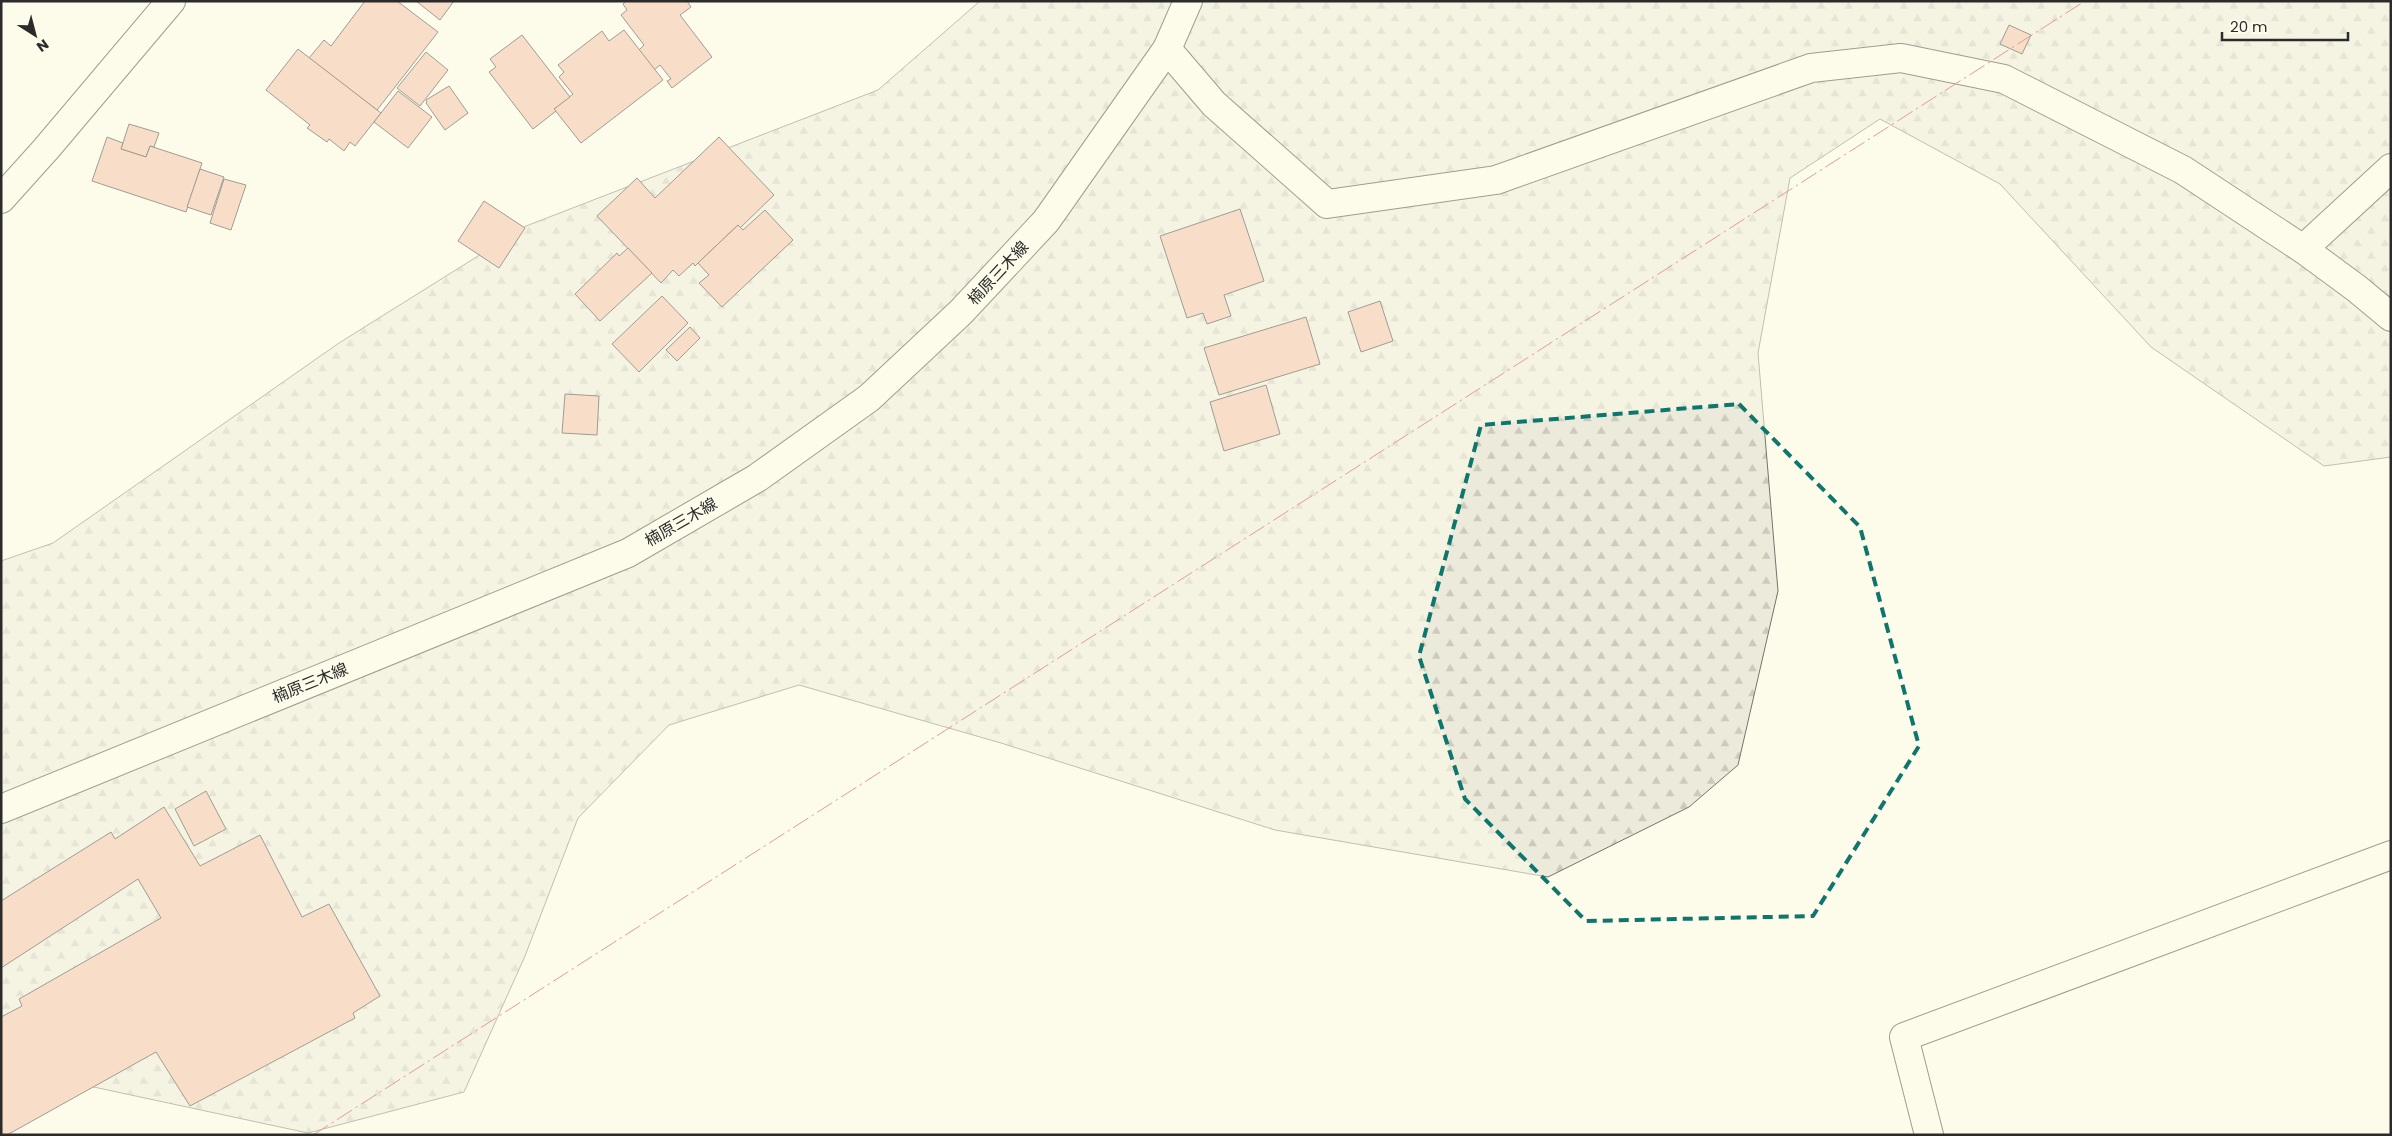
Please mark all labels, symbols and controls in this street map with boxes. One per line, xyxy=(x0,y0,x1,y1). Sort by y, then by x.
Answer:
north arrow xyxy=(10,10,60,60)
scale bar xyxy=(2222,10,2348,42)
text: 20 m xyxy=(2230,16,2268,37)
text: N xyxy=(33,34,53,57)
street label: 楠原三木線 xyxy=(962,236,1034,310)
street label: 楠原三木線 xyxy=(641,492,721,552)
street label: 楠原三木線 xyxy=(269,657,351,709)

